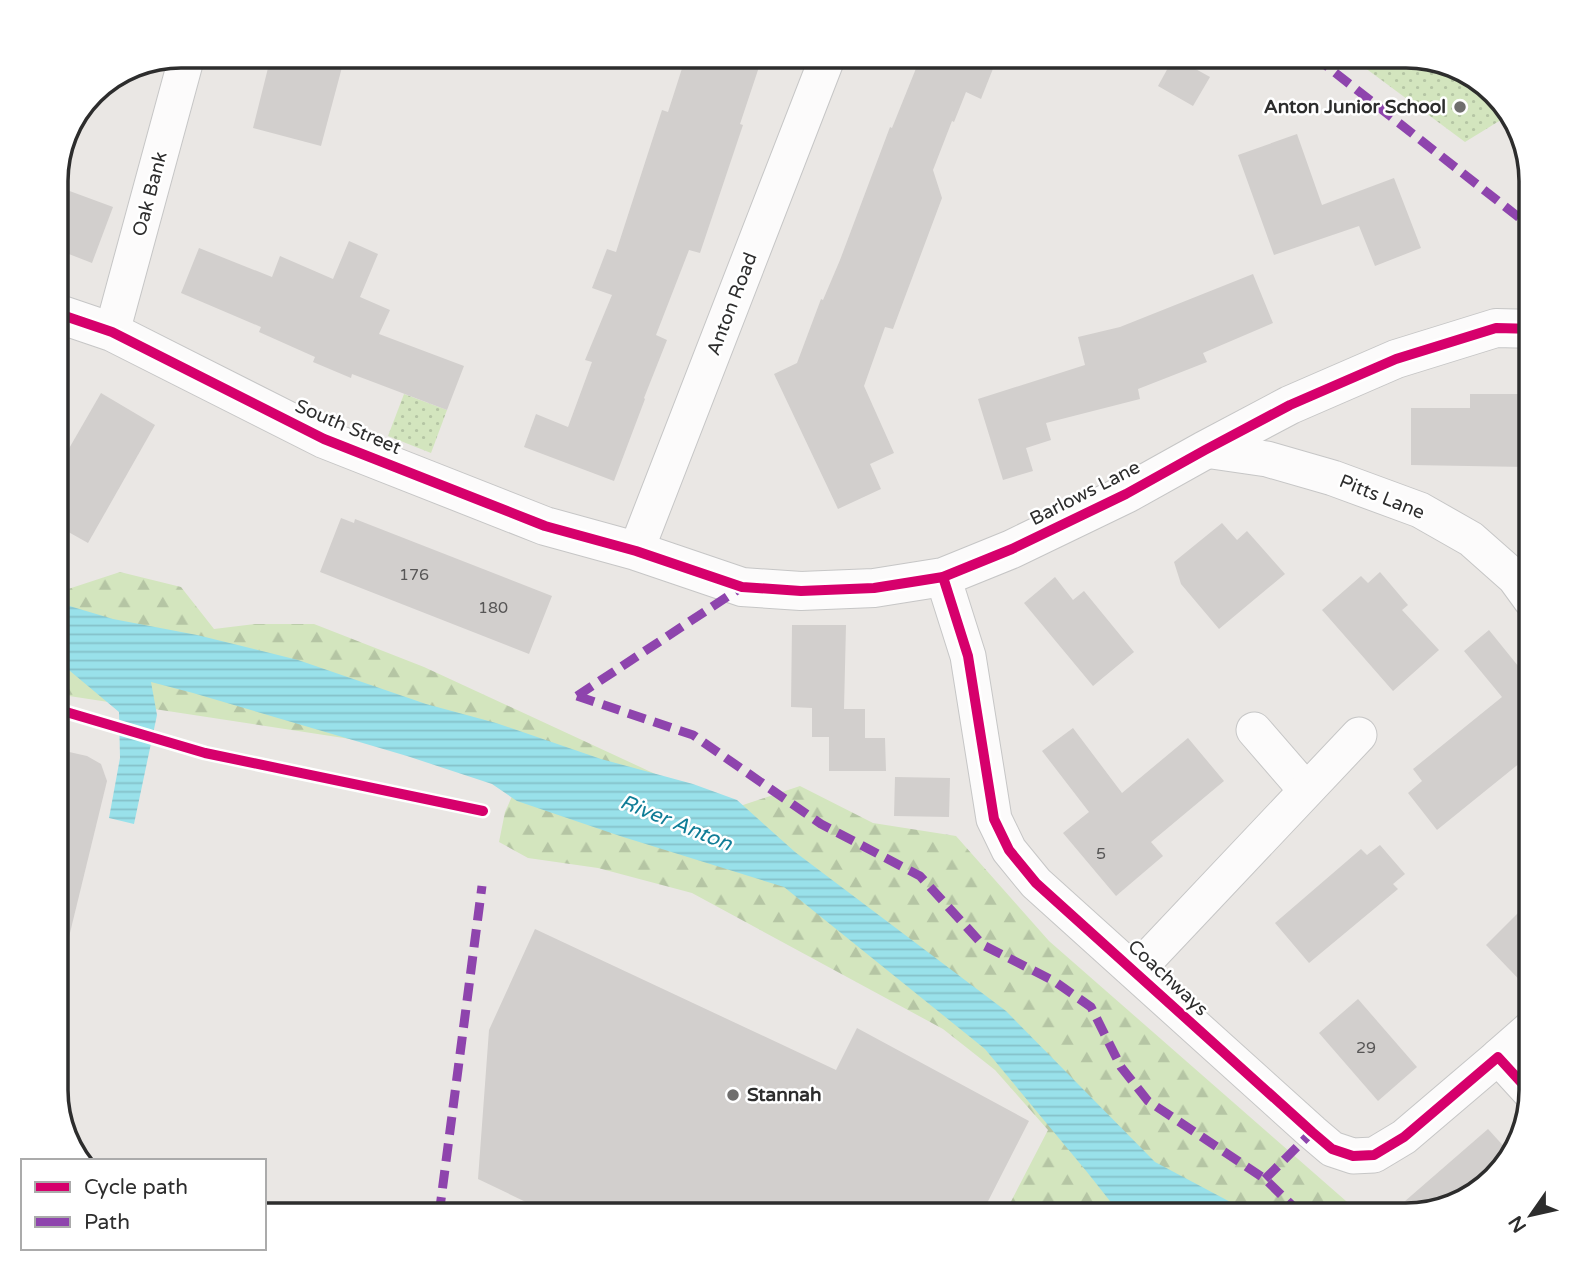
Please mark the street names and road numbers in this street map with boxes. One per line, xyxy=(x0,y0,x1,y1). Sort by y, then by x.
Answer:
street label: Oak Bank xyxy=(128,149,172,239)
street label: Anton Road xyxy=(702,249,762,359)
street label: South Street xyxy=(292,395,404,459)
street label: Barlows Lane xyxy=(1026,456,1144,530)
street label: Pitts Lane xyxy=(1336,470,1428,524)
street label: Coachways xyxy=(1123,935,1213,1021)

